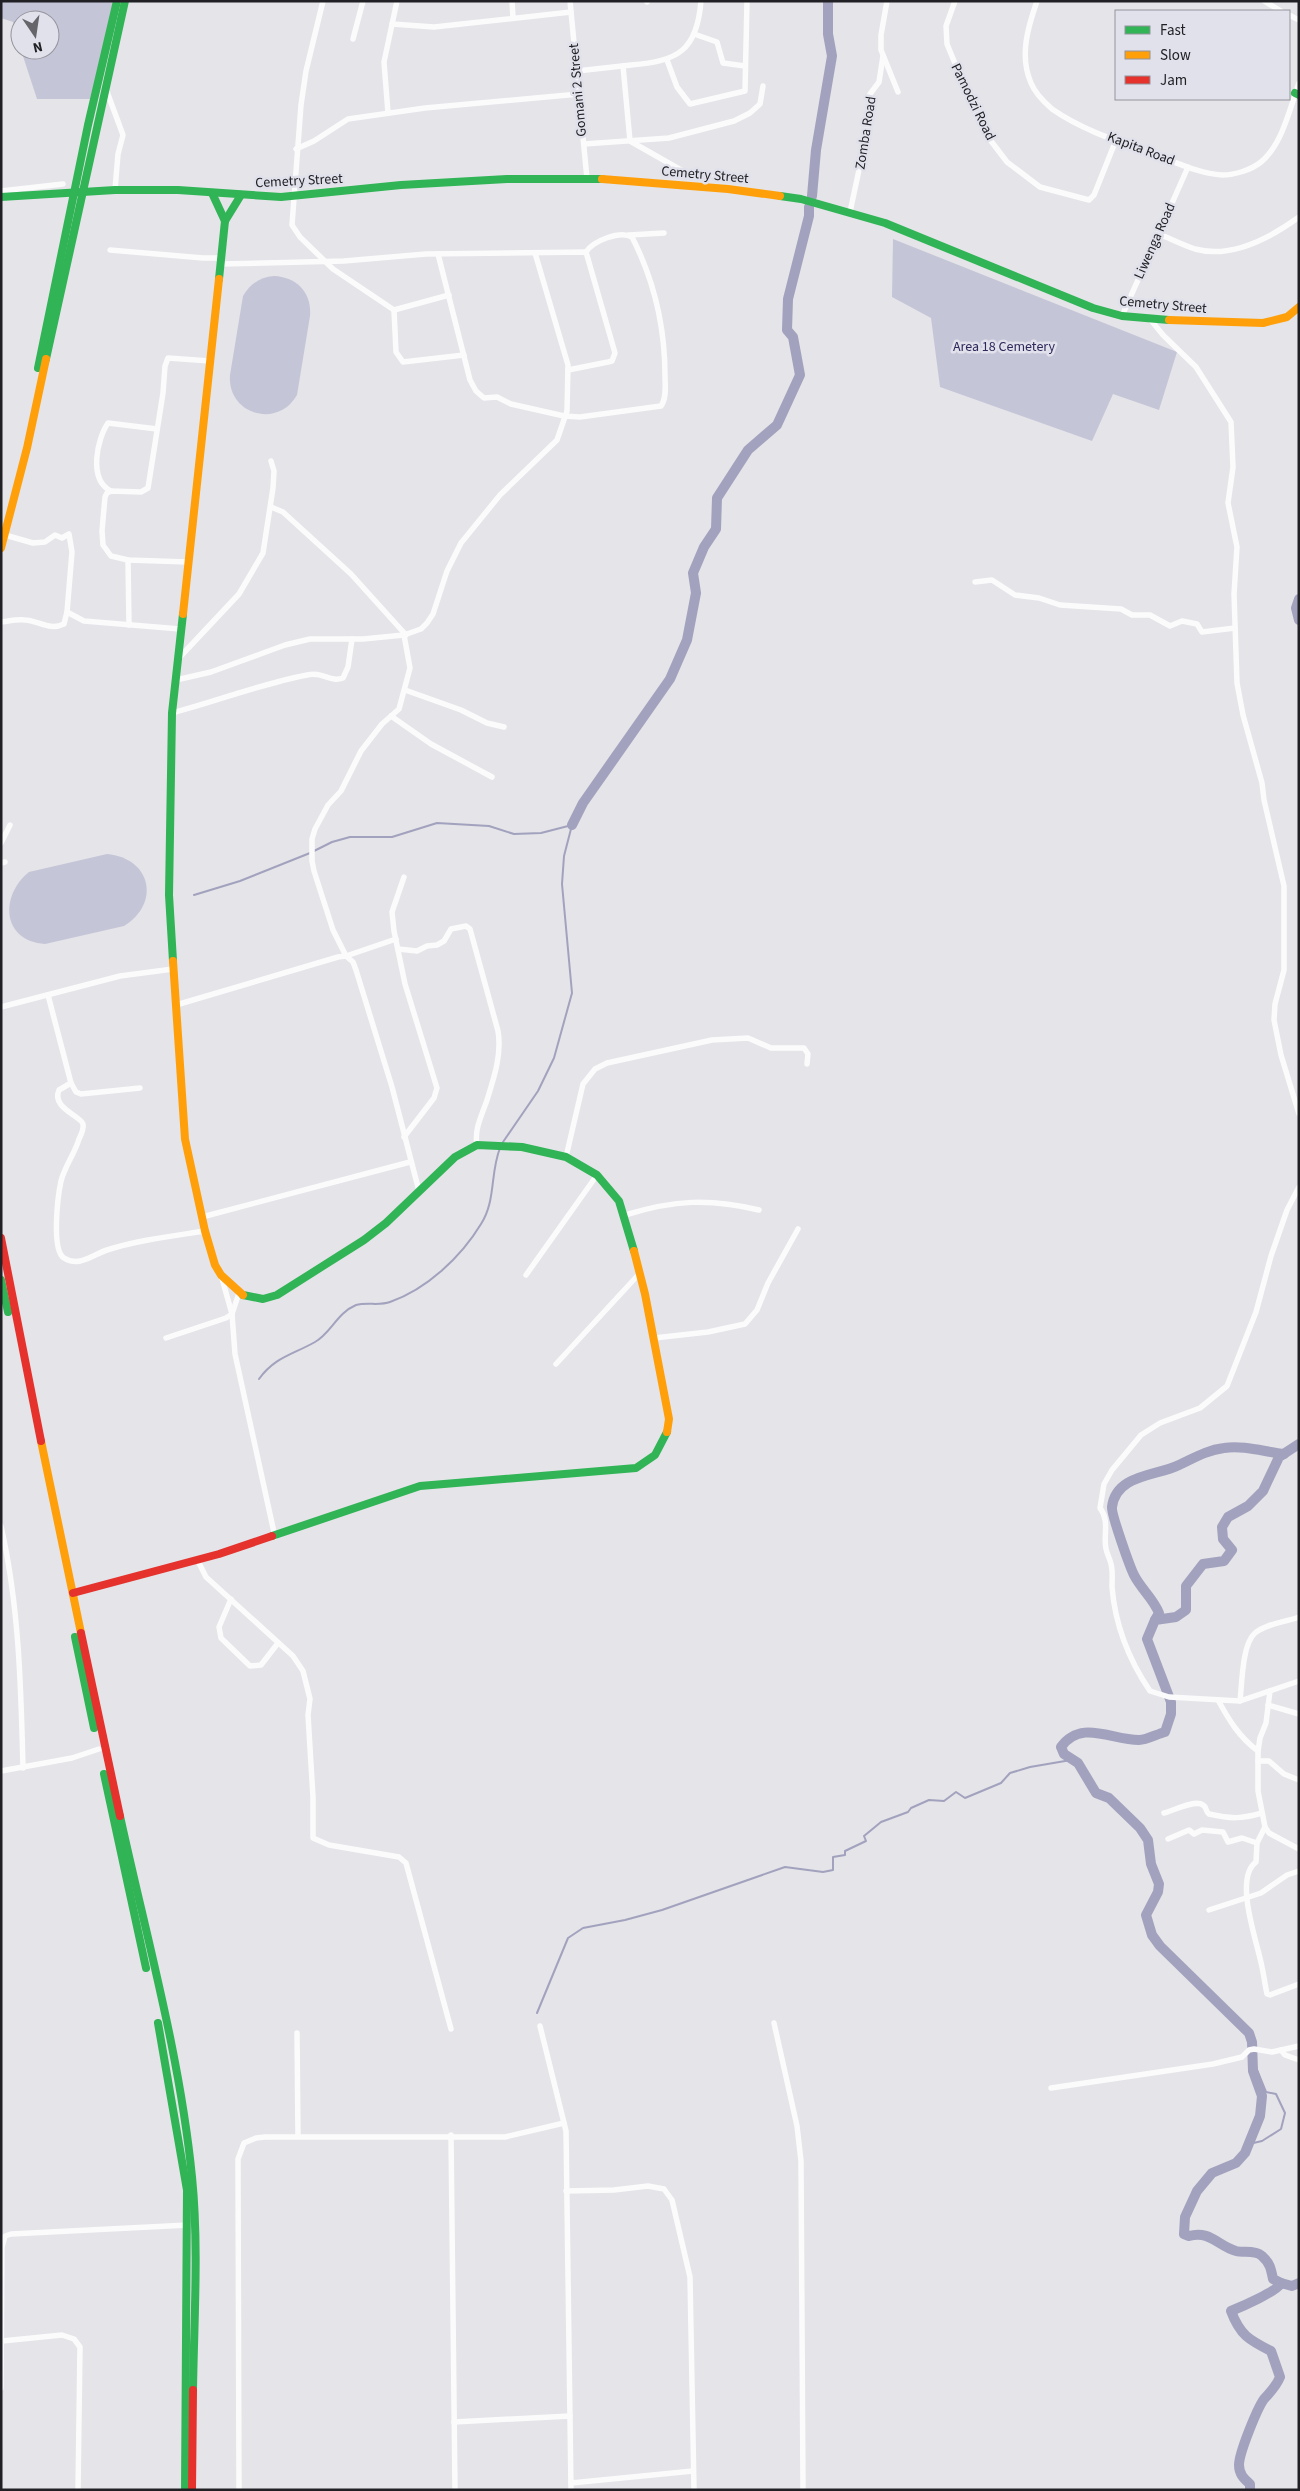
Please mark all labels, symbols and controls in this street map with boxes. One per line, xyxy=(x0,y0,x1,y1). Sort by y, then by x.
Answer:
north arrow xyxy=(10,10,60,60)
legend xyxy=(1115,10,1290,100)
text: Fast xyxy=(1160,20,1186,41)
text: N xyxy=(31,36,44,57)
street label: Gomani 2 Street xyxy=(564,42,592,138)
text: Slow xyxy=(1160,45,1191,66)
street label: Pamodzi Road xyxy=(946,60,1000,144)
text: Jam xyxy=(1160,70,1187,91)
street label: Zomba Road xyxy=(850,95,882,171)
street label: Kapita Road xyxy=(1104,127,1178,171)
street label: Cemetry Street xyxy=(660,161,750,189)
street label: Cemetry Street xyxy=(255,169,344,193)
street label: Liwenga Road xyxy=(1129,200,1181,282)
street label: Cemetry Street xyxy=(1118,291,1208,319)
park label: Area 18 Cemetery xyxy=(953,337,1056,357)

